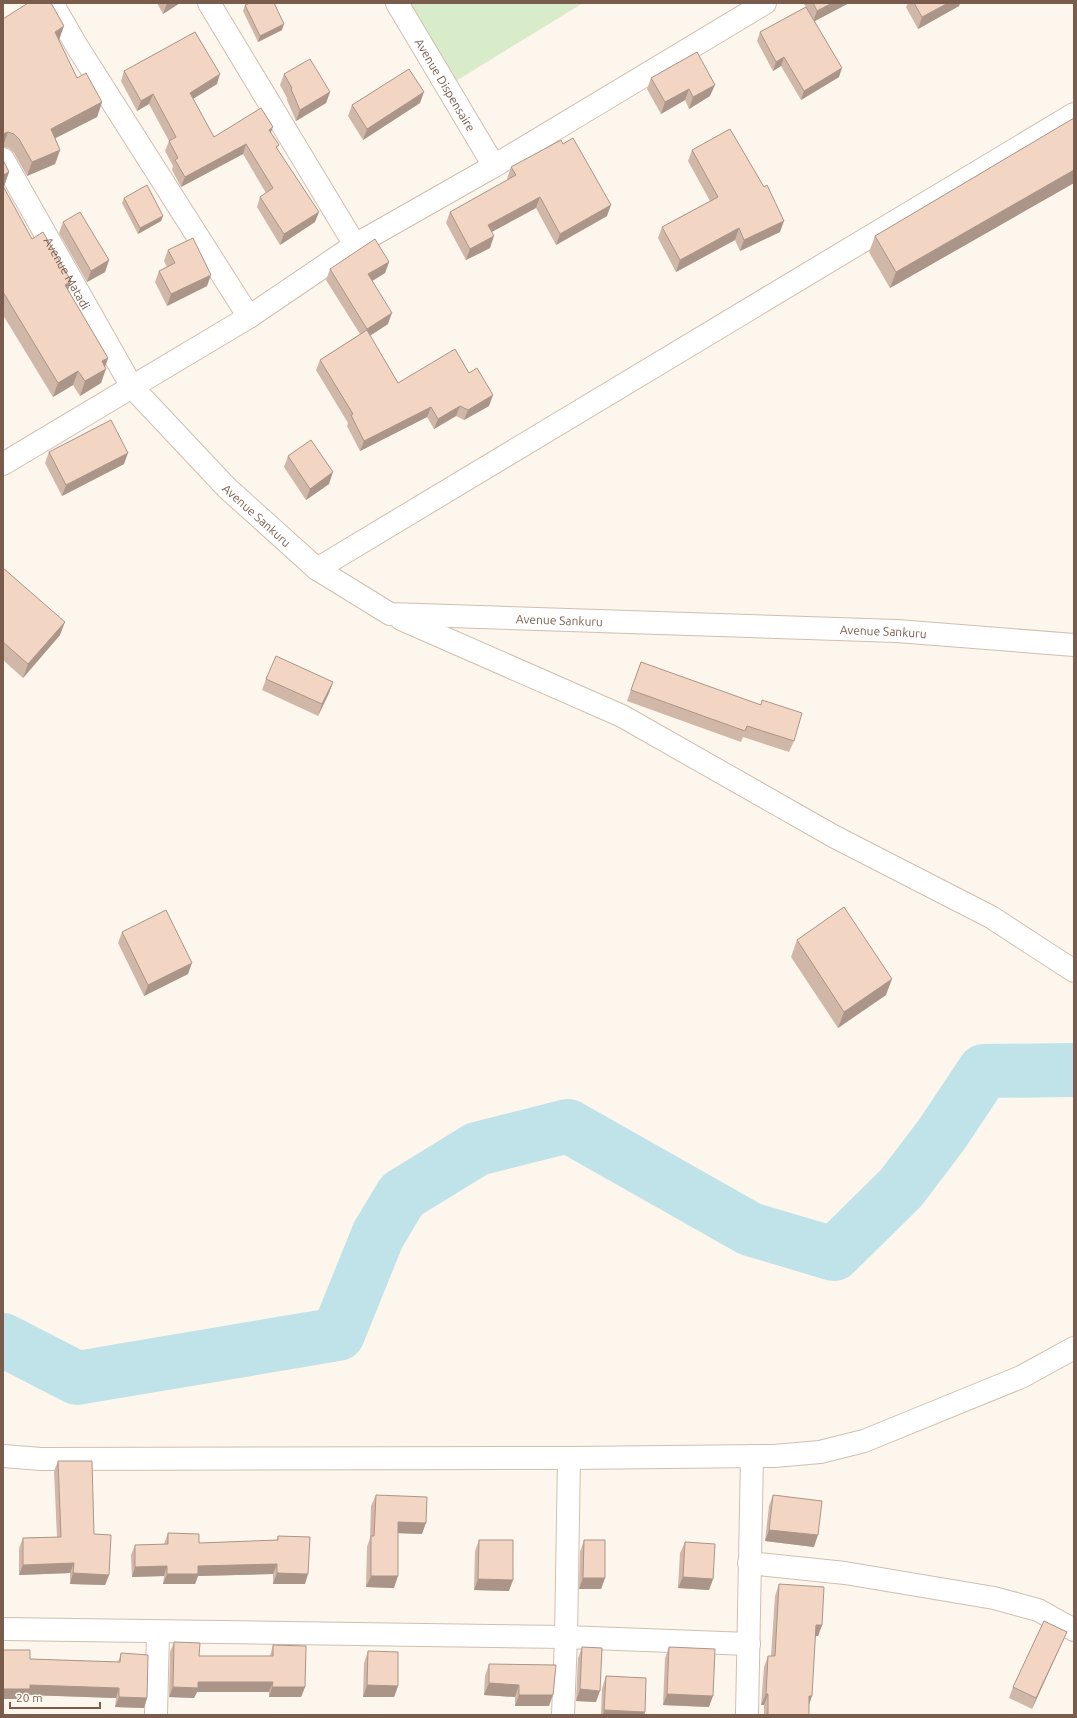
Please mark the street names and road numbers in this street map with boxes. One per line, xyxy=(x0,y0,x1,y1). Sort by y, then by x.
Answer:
street label: Avenue Dispensaire xyxy=(413,36,478,133)
street label: Avenue Matadi xyxy=(42,235,93,311)
street label: Avenue Sankuru xyxy=(220,481,294,549)
street label: Avenue Sankuru xyxy=(516,612,603,628)
street label: Avenue Sankuru xyxy=(840,623,927,640)

